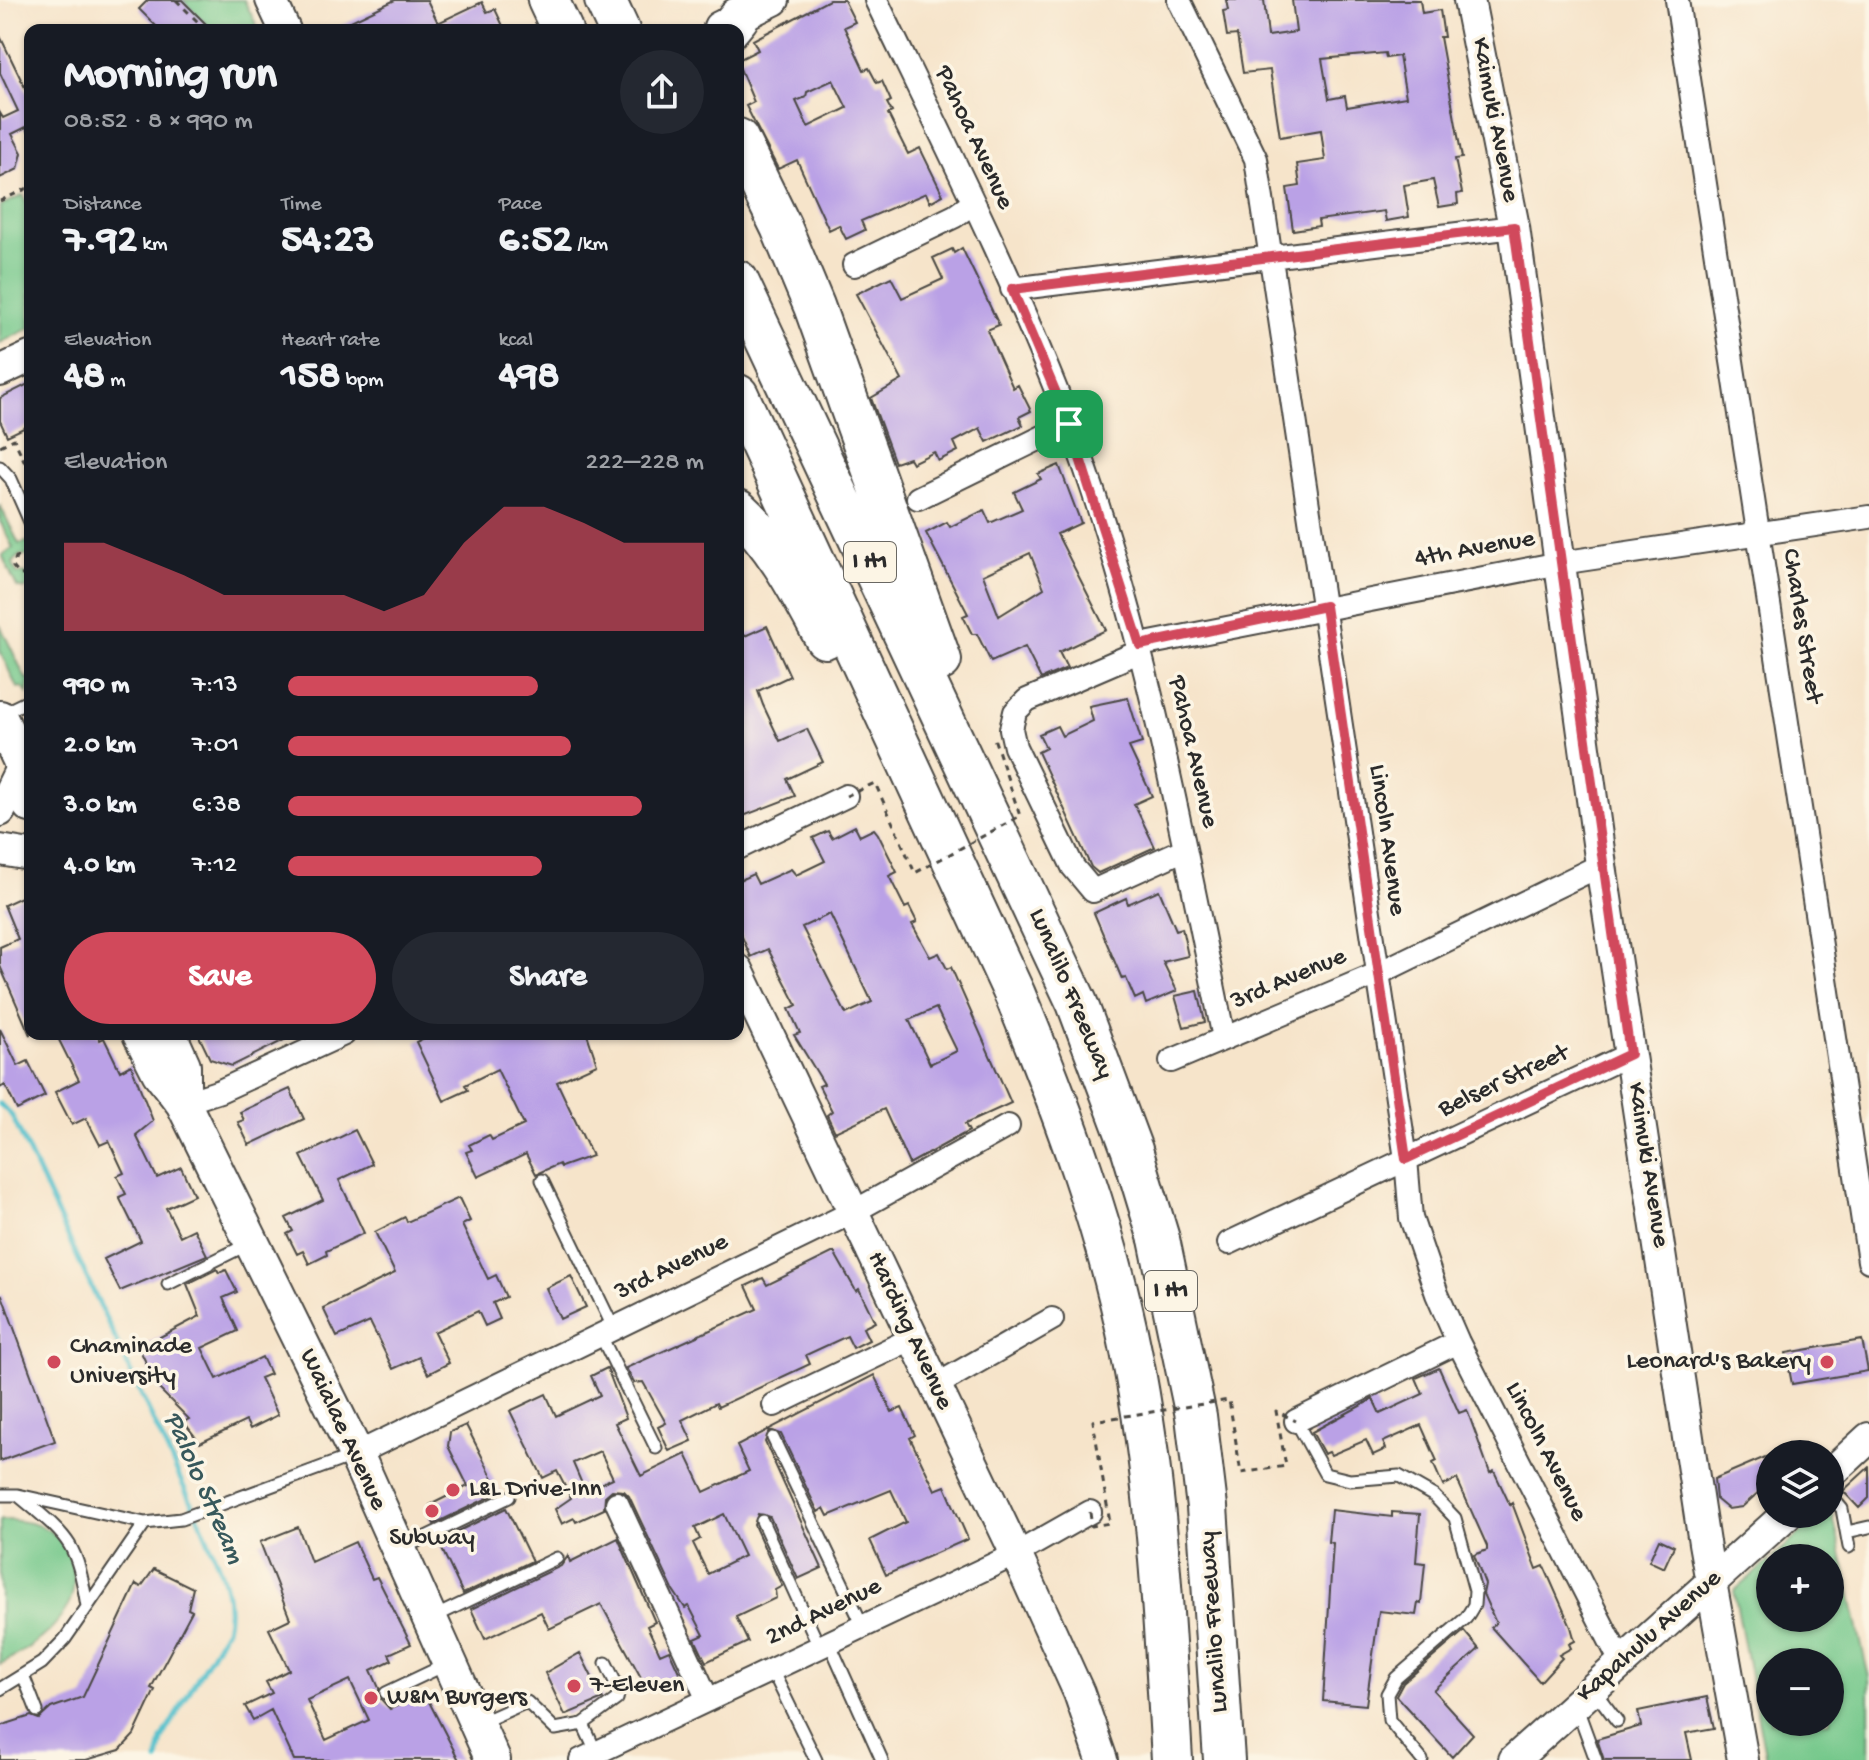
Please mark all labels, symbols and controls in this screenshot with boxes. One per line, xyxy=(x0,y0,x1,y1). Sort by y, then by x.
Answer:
street label: Kaimuki Avenue xyxy=(1463,35,1525,205)
button: share xyxy=(620,50,704,134)
text: Morning run xyxy=(64,51,277,103)
street label: Pahoa Avenue xyxy=(926,60,1020,215)
text: 08:52 · 8 × 990 m xyxy=(64,107,253,138)
text: Distance xyxy=(64,192,142,218)
text: Time xyxy=(281,192,322,218)
text: Pace xyxy=(499,192,542,218)
text: 7.92 xyxy=(64,218,137,265)
text: 54:23 xyxy=(281,218,374,265)
text: 6:52 xyxy=(499,218,572,265)
text: km xyxy=(137,232,168,258)
text: /km xyxy=(572,232,608,258)
text: Elevation xyxy=(64,328,151,354)
text: Heart rate xyxy=(281,328,380,354)
text: kcal xyxy=(499,328,533,354)
text: 48 xyxy=(64,354,105,401)
text: 158 xyxy=(281,354,340,401)
text: 498 xyxy=(499,354,560,401)
text: m xyxy=(105,368,126,394)
text: bpm xyxy=(340,368,384,394)
pin xyxy=(1035,390,1103,458)
icon: arrive xyxy=(1047,402,1091,446)
text: Elevation xyxy=(64,448,167,479)
text: 222–228 m xyxy=(585,448,704,479)
street label: 4th Avenue xyxy=(1413,524,1538,576)
road number: I H1 xyxy=(844,542,896,582)
street label: Charles Street xyxy=(1773,547,1829,708)
text: 990 m xyxy=(64,671,129,702)
text: 7:13 xyxy=(192,671,238,702)
street label: Pahoa Avenue xyxy=(1159,672,1225,832)
text: 2.0 km xyxy=(64,731,136,762)
text: 7:01 xyxy=(192,731,239,762)
street label: Lincoln Avenue xyxy=(1360,762,1412,918)
text: 3.0 km xyxy=(64,791,137,822)
text: 6:38 xyxy=(192,791,241,822)
text: 4.0 km xyxy=(64,851,135,882)
text: 7:12 xyxy=(192,851,237,882)
street label: Lunalilo Freeway xyxy=(1020,904,1120,1084)
button: Save xyxy=(64,932,376,1024)
button: Share xyxy=(392,932,704,1024)
street label: 3rd Avenue xyxy=(1226,942,1352,1019)
street label: Belser Street xyxy=(1433,1037,1576,1126)
street label: Kaimuki Avenue xyxy=(1619,1080,1675,1250)
street label: 3rd Avenue xyxy=(609,1227,734,1309)
street label: Harding Avenue xyxy=(859,1247,959,1415)
road number: I H1 xyxy=(1145,1271,1197,1311)
place label: Chaminade University xyxy=(70,1332,193,1393)
street label: Waialae Avenue xyxy=(291,1344,393,1516)
place label: Leonard's Bakery xyxy=(1626,1347,1811,1378)
marker: Chaminade University xyxy=(45,1353,63,1371)
marker: Leonard's Bakery xyxy=(1818,1353,1836,1371)
street label: Lincoln Avenue xyxy=(1497,1377,1594,1527)
water label: Palolo Stream xyxy=(155,1407,251,1569)
map controls xyxy=(1756,1440,1844,1736)
button: layers xyxy=(1756,1440,1844,1528)
place label: L&L Drive-Inn xyxy=(469,1475,603,1506)
marker: L&L Drive-Inn xyxy=(444,1481,462,1499)
marker: Subway xyxy=(423,1502,441,1520)
place label: Subway xyxy=(389,1524,475,1555)
street label: Lunalilo Freeway xyxy=(1193,1530,1237,1714)
button: + xyxy=(1756,1544,1844,1632)
street label: Kapahulu Avenue xyxy=(1571,1563,1729,1710)
street label: 2nd Avenue xyxy=(761,1571,887,1654)
button: − xyxy=(1756,1648,1844,1736)
place label: 7-Eleven xyxy=(589,1671,685,1702)
marker: 7-Eleven xyxy=(565,1677,583,1695)
place label: W&M Burgers xyxy=(387,1683,528,1714)
marker: W&M Burgers xyxy=(362,1689,380,1707)

